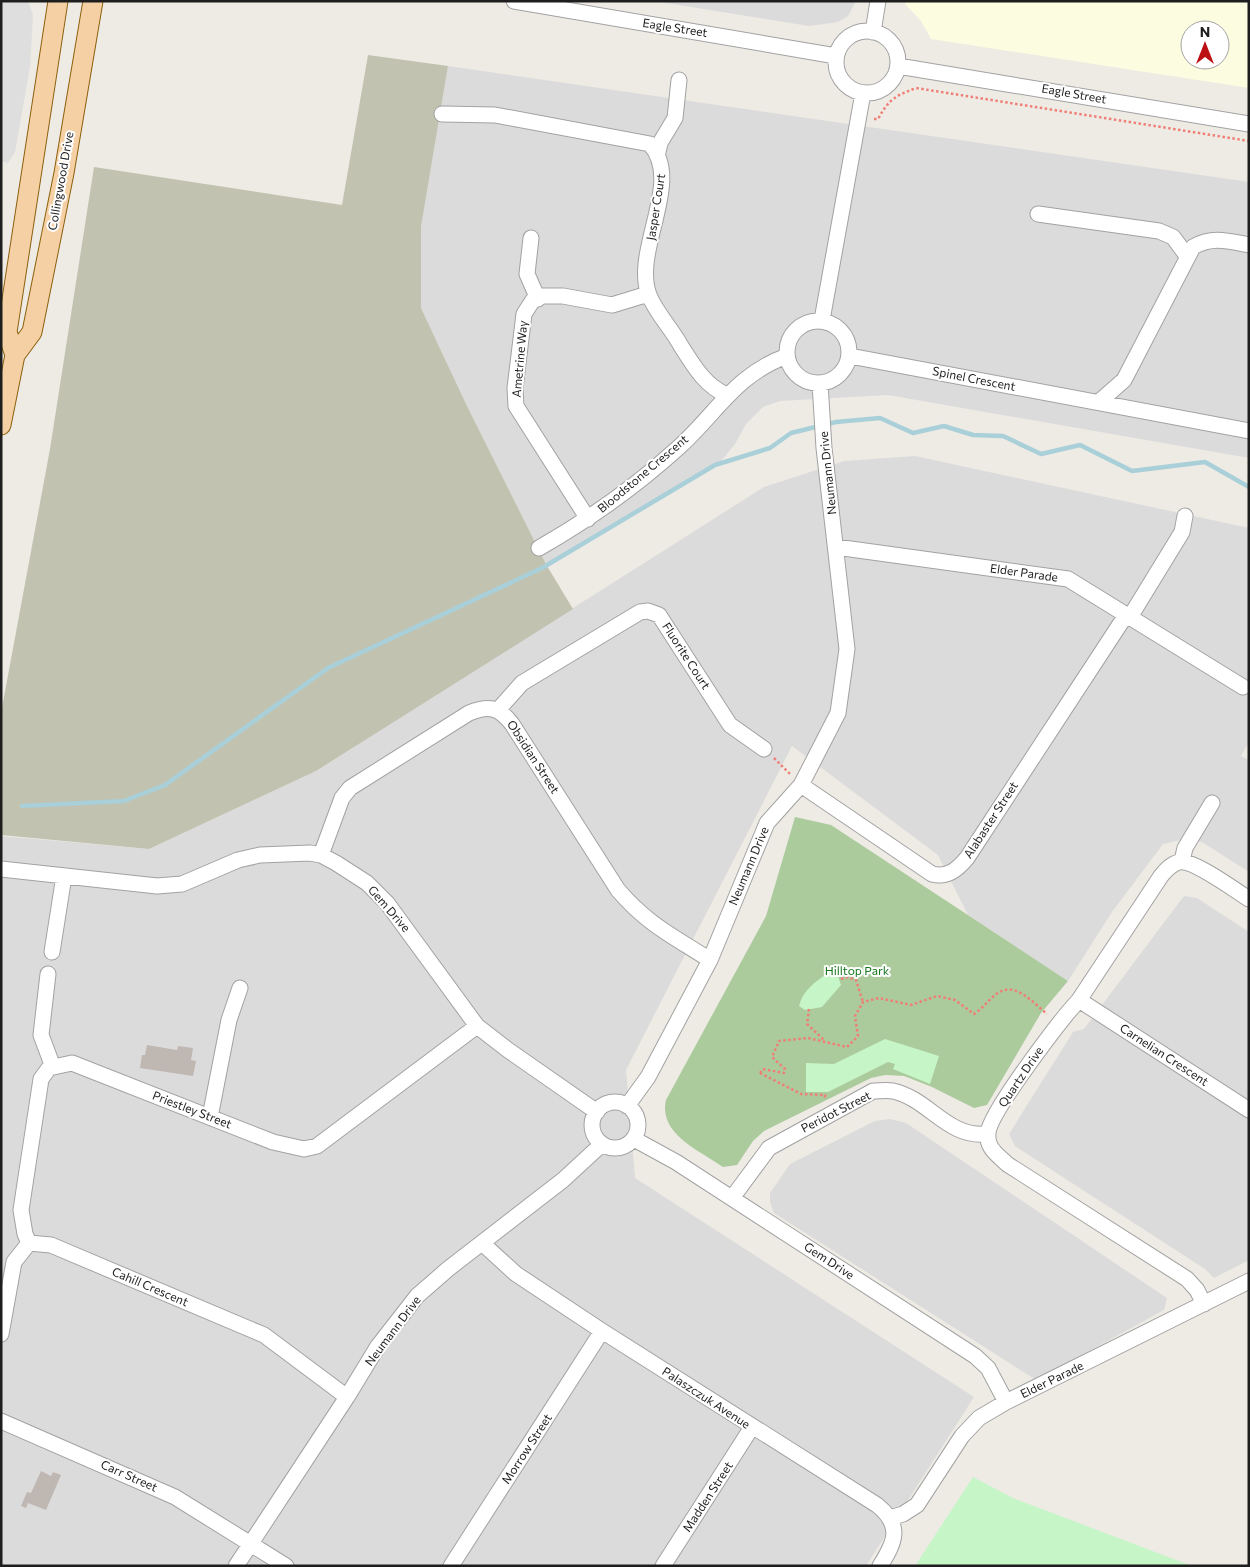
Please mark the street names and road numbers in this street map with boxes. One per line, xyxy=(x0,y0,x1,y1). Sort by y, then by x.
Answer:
street label: Eagle Street xyxy=(642,15,709,39)
street label: Eagle Street xyxy=(1041,80,1108,106)
street label: Collingwood Drive xyxy=(44,130,76,231)
street label: Jasper Court xyxy=(643,172,668,241)
street label: Ametrine Way xyxy=(509,320,529,398)
street label: Spinel Crescent xyxy=(931,363,1017,393)
street label: Bloodstone Crescent xyxy=(594,431,690,515)
street label: Neumann Drive xyxy=(816,431,838,516)
street label: Elder Parade xyxy=(989,560,1059,584)
street label: Fluorite Court xyxy=(660,619,714,692)
street label: Obsidian Street xyxy=(505,717,563,796)
street label: Alabaster Street xyxy=(960,778,1020,860)
street label: Neumann Drive xyxy=(725,824,771,907)
street label: Gem Drive xyxy=(366,882,414,934)
street label: Carnelian Crescent xyxy=(1118,1020,1211,1088)
street label: Quartz Drive xyxy=(995,1044,1045,1109)
street label: Peridot Street xyxy=(798,1087,873,1135)
street label: Priestley Street xyxy=(151,1088,234,1131)
street label: Gem Drive xyxy=(802,1239,857,1282)
street label: Cahill Crescent xyxy=(110,1264,191,1308)
street label: Neumann Drive xyxy=(361,1293,423,1368)
street label: Elder Parade xyxy=(1018,1358,1085,1400)
street label: Palaszczuk Avenue xyxy=(660,1364,753,1431)
street label: Morrow Street xyxy=(498,1411,554,1486)
street label: Carr Street xyxy=(99,1456,160,1494)
street label: Madden Street xyxy=(679,1459,735,1534)

